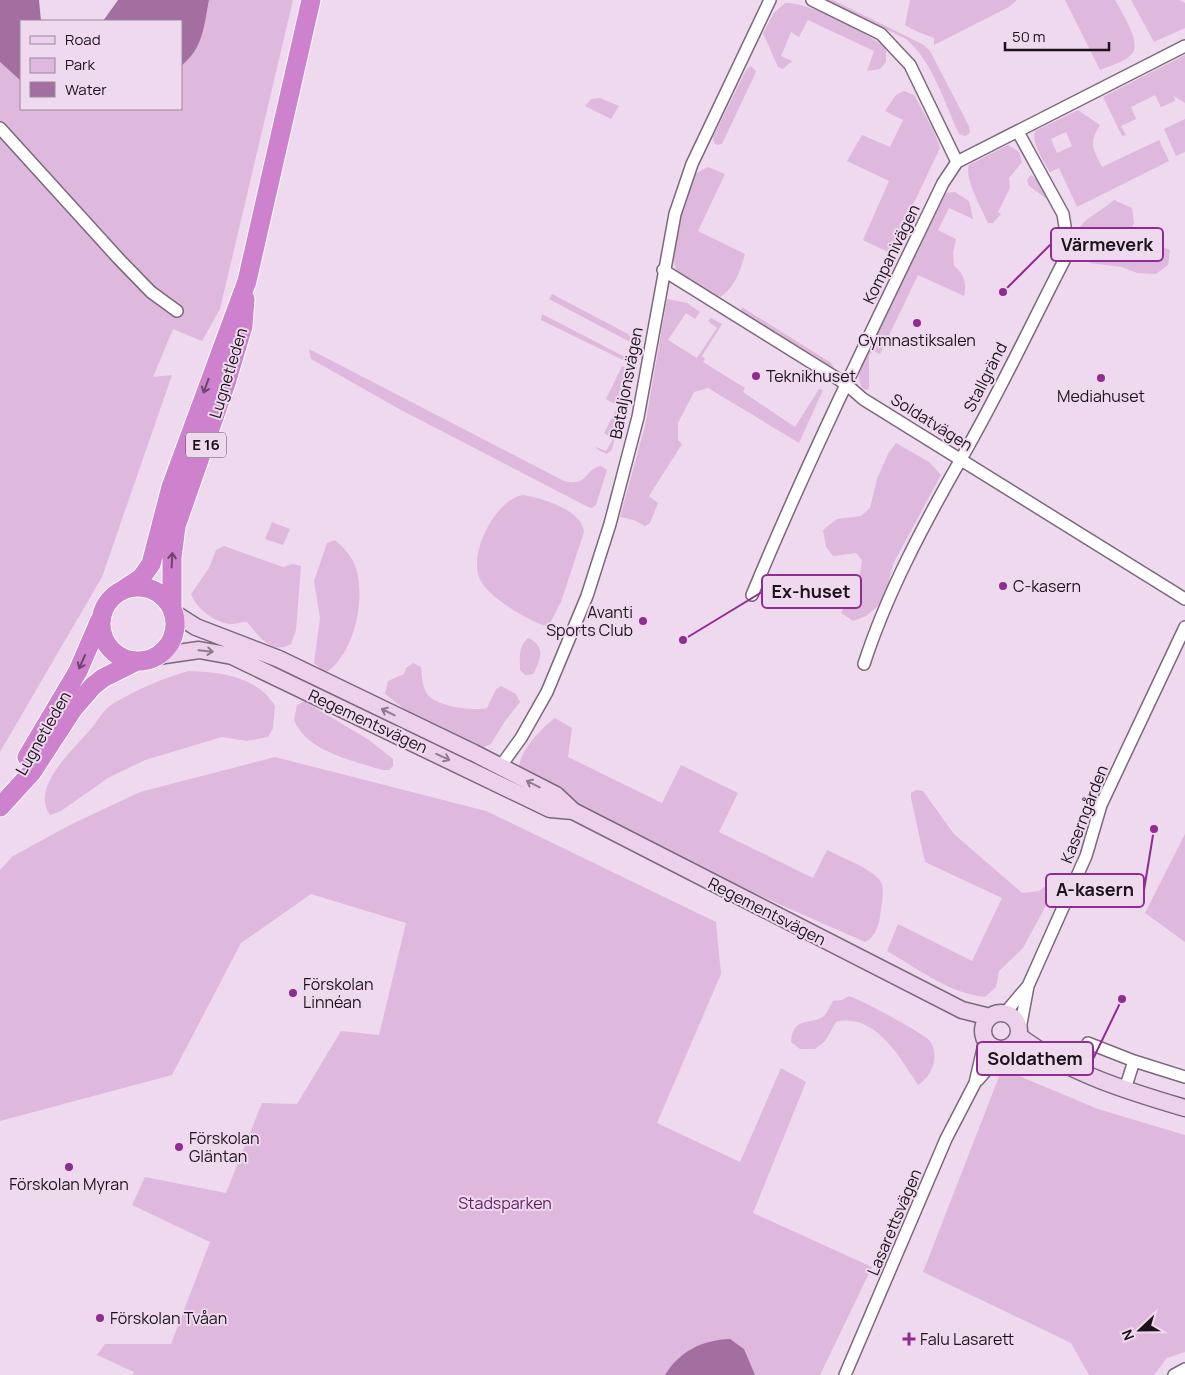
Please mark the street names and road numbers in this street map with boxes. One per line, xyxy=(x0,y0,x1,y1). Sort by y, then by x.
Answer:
street label: Kompanivägen xyxy=(857,201,925,307)
street label: Lugnetleden xyxy=(204,325,252,421)
street label: Bataljonsvägen xyxy=(604,325,648,441)
street label: Stallgränd xyxy=(958,338,1012,416)
street label: Soldatvägen xyxy=(887,388,977,456)
road number: E 16 xyxy=(186,432,226,458)
street label: Regementsvägen xyxy=(305,684,431,758)
street label: Lugnetleden xyxy=(10,687,76,779)
street label: Kaserngården xyxy=(1055,762,1113,866)
street label: Regementsvägen xyxy=(704,872,830,950)
street label: Lasarettsvägen xyxy=(862,1165,926,1279)

